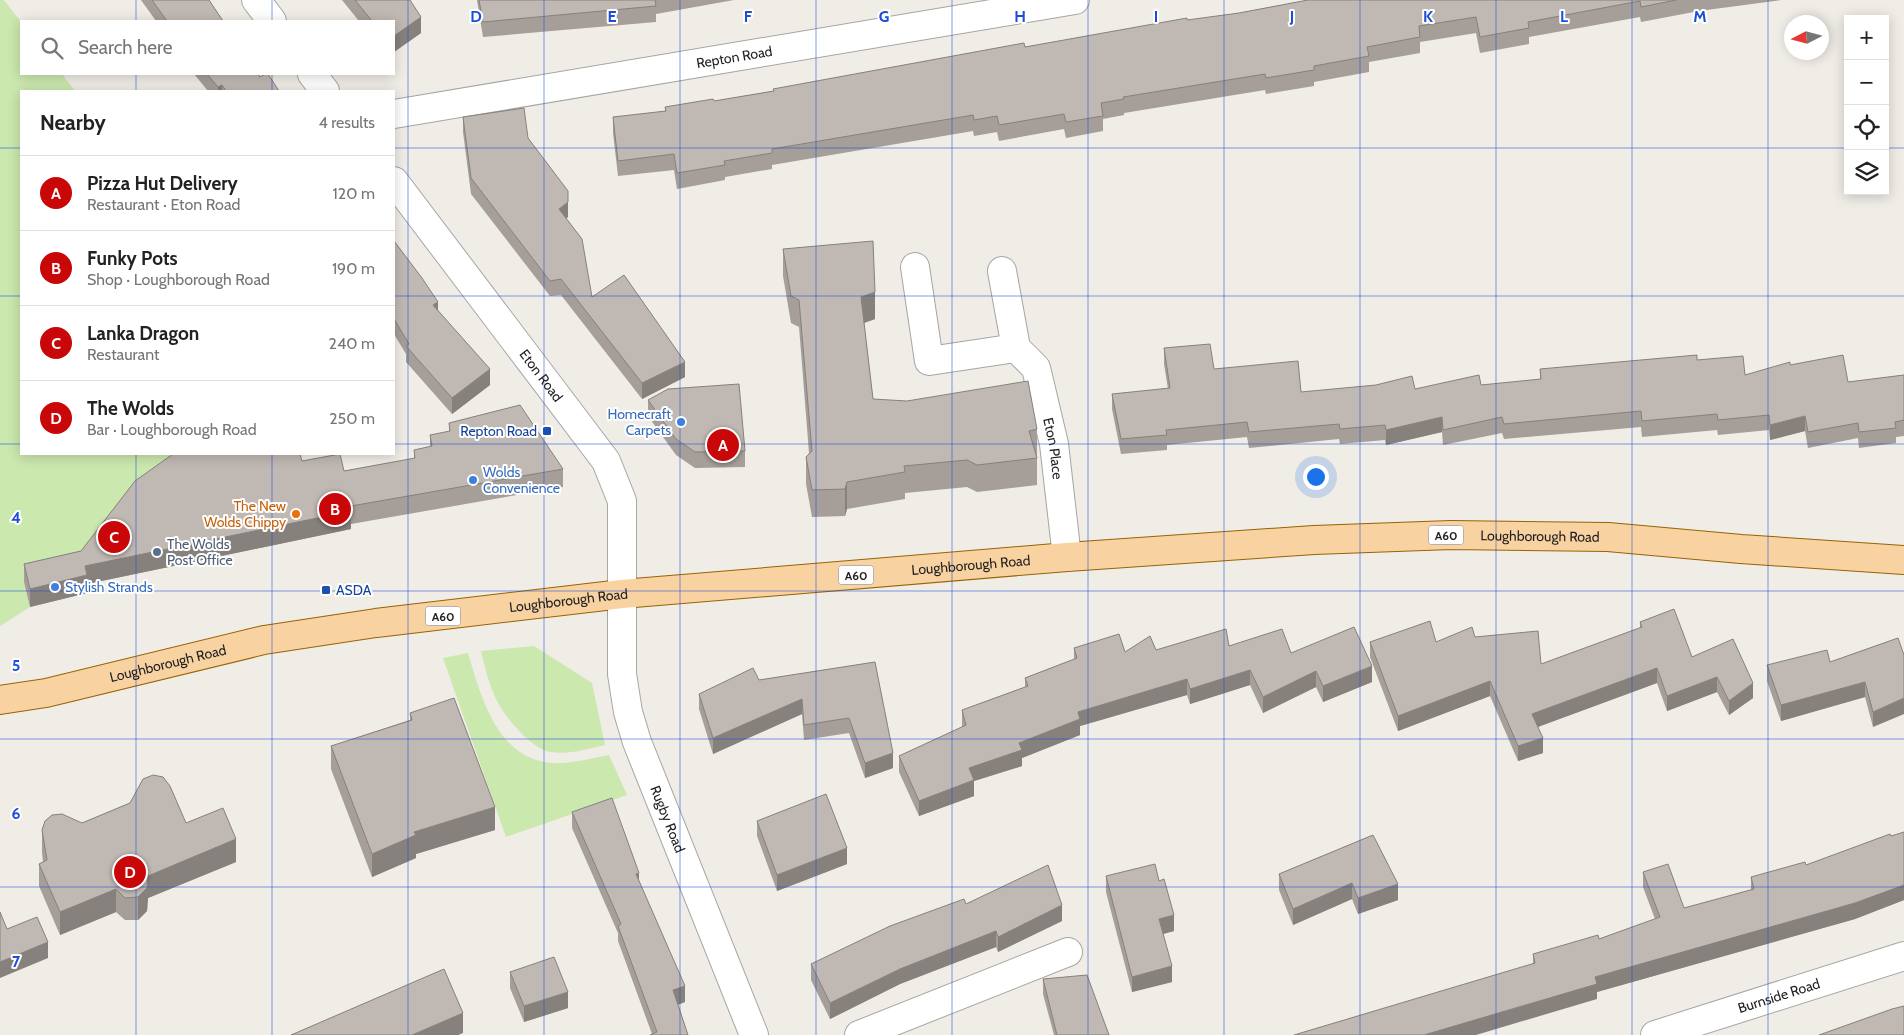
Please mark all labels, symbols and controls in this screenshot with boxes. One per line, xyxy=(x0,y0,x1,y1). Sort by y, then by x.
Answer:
text: D xyxy=(470,7,482,26)
text: E xyxy=(607,7,617,26)
text: F xyxy=(744,7,753,26)
text: G xyxy=(879,7,889,26)
text: H xyxy=(1014,7,1026,26)
text: I xyxy=(1154,7,1158,26)
text: J xyxy=(1289,7,1294,26)
text: K xyxy=(1423,7,1433,26)
text: L xyxy=(1560,7,1568,26)
text: M xyxy=(1693,7,1707,26)
north arrow xyxy=(1784,15,1829,60)
map controls xyxy=(1844,15,1889,195)
button: + xyxy=(1844,15,1889,60)
search box xyxy=(20,20,395,75)
icon: search xyxy=(38,34,66,62)
text: Search here xyxy=(78,36,172,59)
street label: Repton Road xyxy=(695,42,774,72)
button: − xyxy=(1844,60,1889,105)
button: locate xyxy=(1844,105,1889,150)
text: Nearby xyxy=(40,110,106,135)
text: 4 results xyxy=(318,113,375,132)
button: layers xyxy=(1844,150,1889,195)
text: Pizza Hut Delivery xyxy=(87,172,238,195)
text: A xyxy=(51,184,61,203)
text: 120 m xyxy=(333,184,375,203)
text: Restaurant · Eton Road xyxy=(87,195,240,214)
text: Funky Pots xyxy=(87,247,177,270)
text: B xyxy=(51,259,61,278)
text: 190 m xyxy=(332,259,375,278)
text: Shop · Loughborough Road xyxy=(87,270,270,289)
text: Lanka Dragon xyxy=(87,322,199,345)
text: C xyxy=(51,334,61,353)
text: 240 m xyxy=(329,334,375,353)
text: Restaurant xyxy=(87,345,159,364)
street label: Eton Road xyxy=(516,346,567,405)
text: The Wolds xyxy=(87,397,174,420)
place label: Homecraft Carpets xyxy=(607,405,671,439)
text: D xyxy=(50,409,62,428)
text: 250 m xyxy=(329,409,375,428)
marker: Homecraft Carpets xyxy=(675,416,687,428)
street label: Eton Place xyxy=(1039,416,1067,480)
text: Bar · Loughborough Road xyxy=(87,420,257,439)
place label: Repton Road xyxy=(460,422,537,440)
marker: Repton Road xyxy=(541,425,553,437)
pin: A xyxy=(707,426,739,464)
place label: Wolds Convenience xyxy=(483,463,560,497)
your location xyxy=(1303,464,1329,490)
marker: Wolds Convenience xyxy=(467,474,479,486)
pin: B xyxy=(319,490,351,528)
place label: The New Wolds Chippy xyxy=(204,497,286,531)
text: 4 xyxy=(11,508,21,527)
marker: The New Wolds Chippy xyxy=(290,508,302,520)
pin: C xyxy=(98,518,130,556)
road number: A60 xyxy=(1428,526,1464,544)
street label: Loughborough Road xyxy=(1480,526,1600,546)
place label: The Wolds Post Office xyxy=(167,535,233,569)
marker: The Wolds Post Office xyxy=(151,546,163,558)
street label: Loughborough Road xyxy=(911,551,1031,579)
road number: A60 xyxy=(838,566,874,584)
place label: Stylish Strands xyxy=(65,578,153,596)
marker: Stylish Strands xyxy=(49,581,61,593)
place label: ASDA xyxy=(336,581,372,599)
marker: ASDA xyxy=(320,584,332,596)
street label: Loughborough Road xyxy=(508,585,629,616)
road number: A60 xyxy=(426,606,460,626)
street label: Loughborough Road xyxy=(108,641,228,686)
text: 5 xyxy=(12,656,20,675)
street label: Rugby Road xyxy=(646,783,689,855)
text: 6 xyxy=(12,804,21,823)
pin: D xyxy=(114,853,146,891)
text: 7 xyxy=(12,952,21,971)
street label: Burnside Road xyxy=(1736,974,1822,1017)

